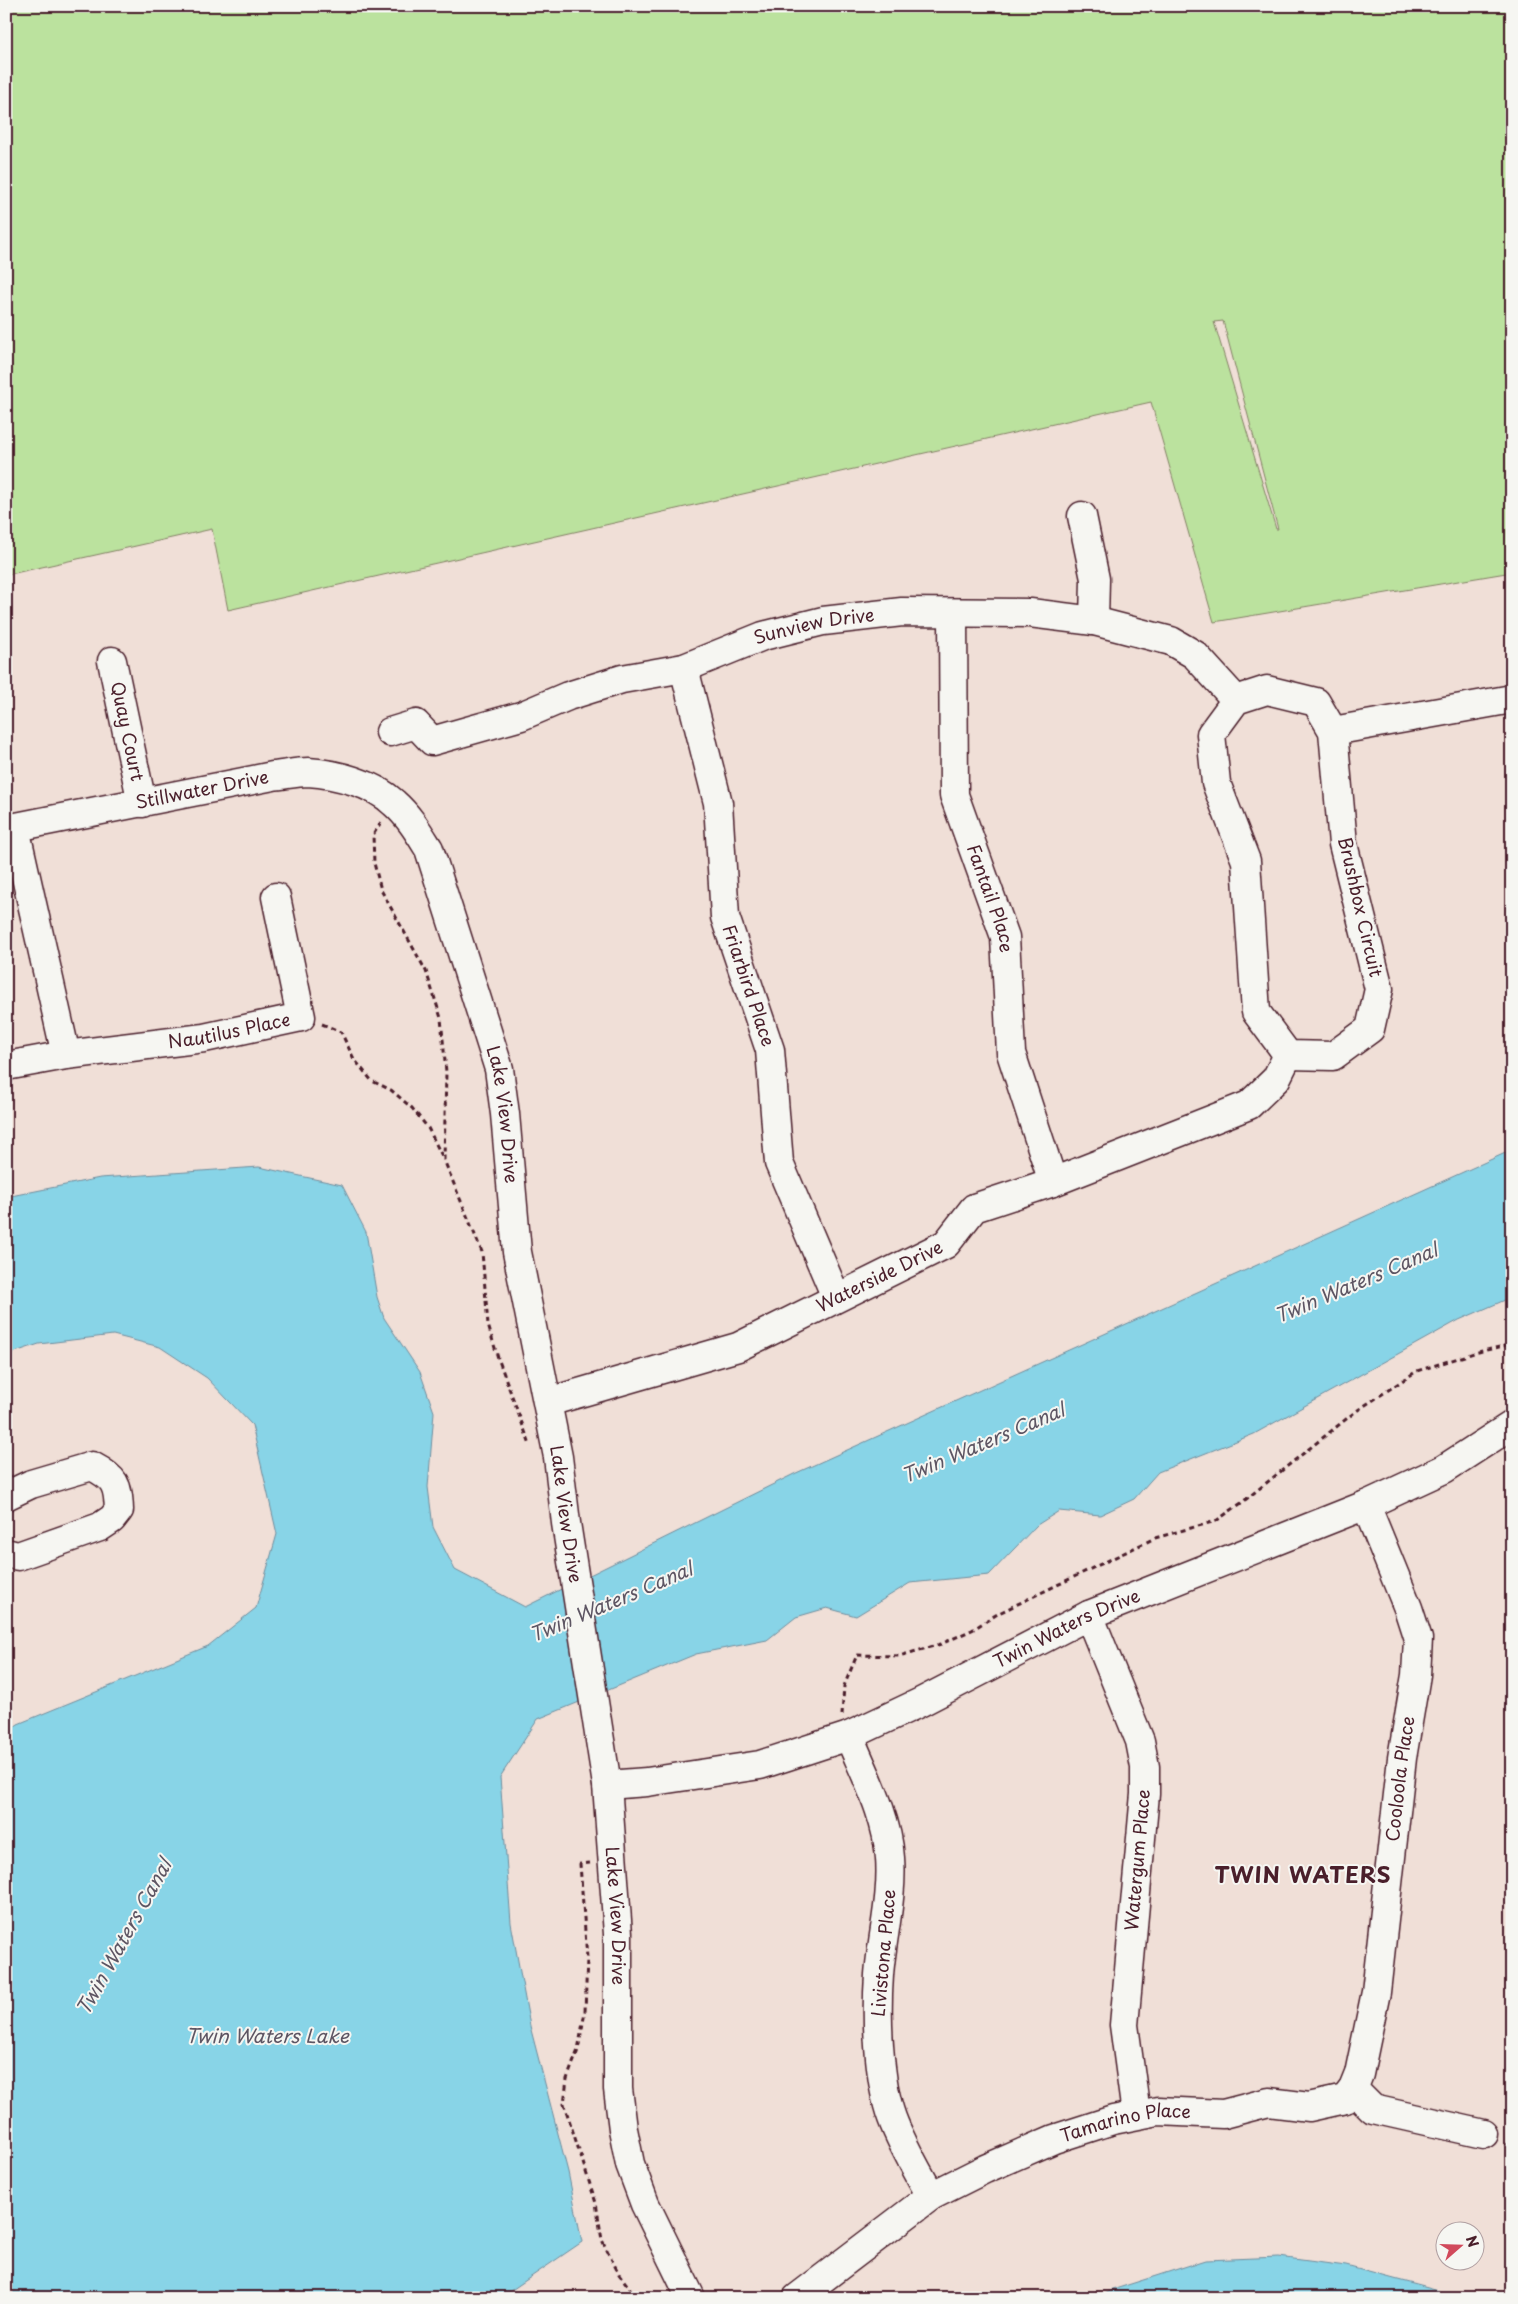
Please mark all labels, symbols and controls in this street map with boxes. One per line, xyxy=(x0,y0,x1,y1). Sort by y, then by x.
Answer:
street label: Sunview Drive xyxy=(749,600,876,651)
street label: Quay Court xyxy=(105,679,152,783)
street label: Stillwater Drive xyxy=(133,762,271,815)
street label: Brushbox Circuit xyxy=(1332,834,1391,979)
street label: Fantail Place xyxy=(961,840,1021,953)
street label: Friarbird Place xyxy=(717,921,783,1050)
street label: Nautilus Place xyxy=(167,1005,292,1054)
street label: Lake View Drive xyxy=(480,1042,526,1184)
street label: Waterside Drive xyxy=(811,1233,947,1318)
water label: Twin Waters Canal xyxy=(1270,1234,1444,1329)
water label: Twin Waters Canal xyxy=(897,1394,1071,1489)
street label: Lake View Drive xyxy=(544,1443,590,1585)
water label: Twin Waters Canal xyxy=(525,1553,699,1648)
street label: Twin Waters Drive xyxy=(988,1581,1144,1674)
street label: Cooloola Place xyxy=(1378,1714,1421,1843)
street label: Watergum Place xyxy=(1117,1788,1156,1932)
street label: Lake View Drive xyxy=(600,1845,633,1985)
water label: Twin Waters Canal xyxy=(69,1851,179,2020)
district label: TWIN WATERS xyxy=(1214,1857,1392,1890)
street label: Livistona Place xyxy=(863,1888,902,2018)
water label: Twin Waters Lake xyxy=(185,2021,350,2049)
street label: Tamarino Place xyxy=(1056,2096,1192,2148)
north arrow xyxy=(1436,2222,1486,2272)
text: N xyxy=(1461,2233,1484,2250)

